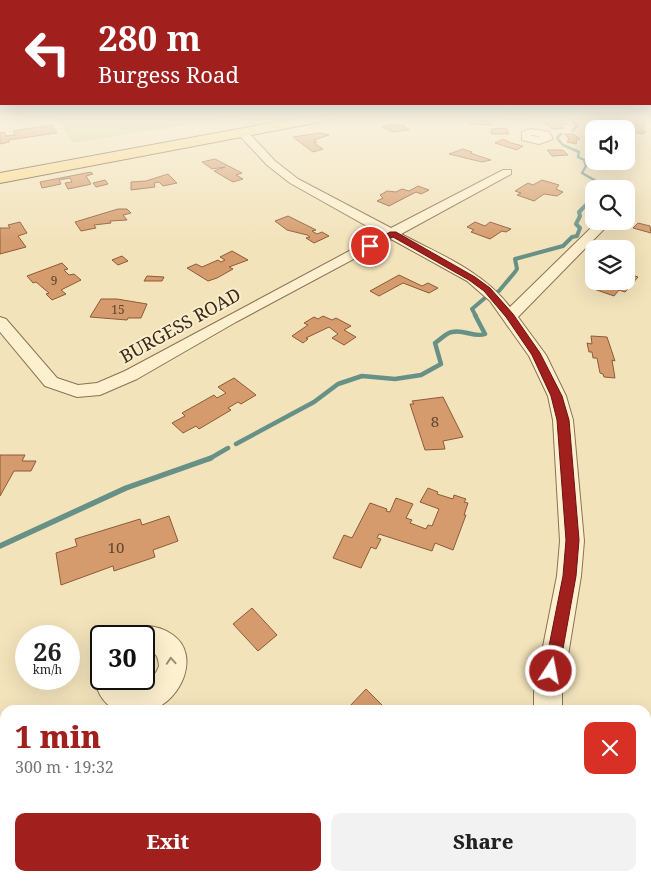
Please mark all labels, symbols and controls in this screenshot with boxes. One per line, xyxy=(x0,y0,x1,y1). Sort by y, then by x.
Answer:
text: 280 m xyxy=(98,14,201,61)
icon: left xyxy=(15,20,80,85)
text: Burgess Road xyxy=(98,59,239,89)
map controls xyxy=(585,120,635,290)
button: sound xyxy=(585,120,635,170)
button: search xyxy=(585,180,635,230)
pin xyxy=(349,225,391,267)
icon: arrive xyxy=(356,232,384,260)
button: layers xyxy=(585,240,635,290)
house number: 9 xyxy=(51,272,57,289)
street label: BURGESS ROAD xyxy=(115,282,245,368)
house number: 15 xyxy=(111,301,125,318)
house number: 8 xyxy=(431,411,439,431)
house number: 10 xyxy=(108,537,124,557)
speed limit sign: 30 xyxy=(90,625,155,690)
text: 26 xyxy=(33,634,62,668)
position arrow xyxy=(524,644,576,696)
one-way arrow xyxy=(166,657,177,665)
text: km/h xyxy=(33,661,62,678)
text: 1 min xyxy=(15,716,101,757)
button: close xyxy=(584,722,636,774)
text: 300 m · 19:32 xyxy=(15,756,114,778)
button: Exit xyxy=(15,813,321,871)
button: Share xyxy=(331,813,636,871)

